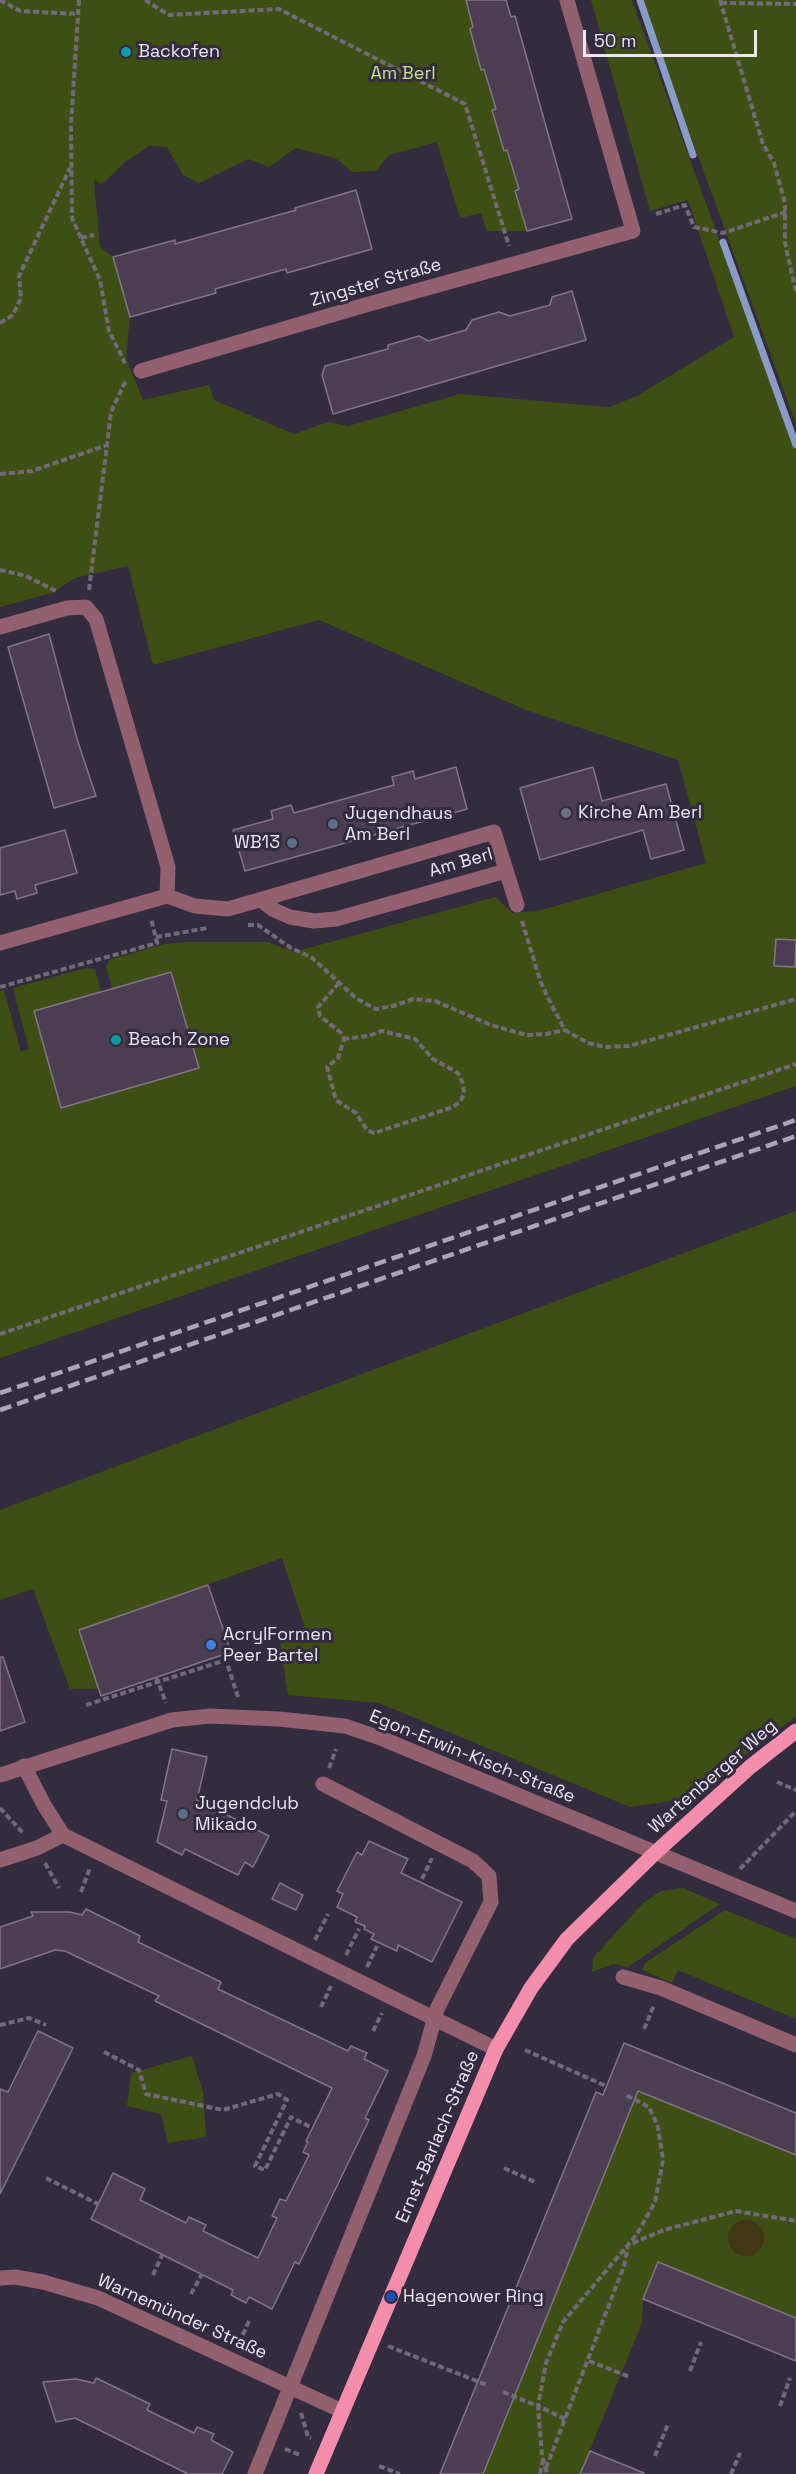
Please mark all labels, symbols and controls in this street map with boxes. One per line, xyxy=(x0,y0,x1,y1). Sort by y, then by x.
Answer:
scale bar xyxy=(586,18,760,56)
text: 50 m xyxy=(594,29,636,52)
place label: Backofen xyxy=(138,41,220,63)
marker: Backofen xyxy=(119,45,133,59)
park label: Am Berl xyxy=(370,63,436,85)
street label: Zingster Straße xyxy=(308,254,444,312)
place label: Kirche Am Berl xyxy=(578,802,702,824)
place label: Jugendhaus Am Berl xyxy=(345,803,453,846)
marker: Kirche Am Berl xyxy=(559,806,573,820)
marker: Jugendhaus Am Berl xyxy=(326,817,340,831)
place label: WB13 xyxy=(234,832,280,854)
marker: WB13 xyxy=(285,836,299,850)
street label: Am Berl xyxy=(427,844,495,882)
place label: Beach Zone xyxy=(128,1029,230,1051)
marker: Beach Zone xyxy=(109,1033,123,1047)
place label: AcrylFormen Peer Bartel xyxy=(223,1624,332,1666)
marker: AcrylFormen Peer Bartel xyxy=(204,1638,218,1652)
street label: Egon-Erwin-Kisch-Straße xyxy=(366,1706,578,1808)
street label: Wartenberger Weg xyxy=(645,1716,781,1838)
place label: Jugendclub Mikado xyxy=(195,1793,299,1836)
marker: Jugendclub Mikado xyxy=(176,1807,190,1821)
street label: Ernst-Barlach-Straße xyxy=(392,2048,484,2226)
street label: Warnemünder Straße xyxy=(94,2270,270,2364)
place label: Hagenower Ring xyxy=(403,2286,544,2308)
marker: Hagenower Ring xyxy=(384,2290,398,2304)

